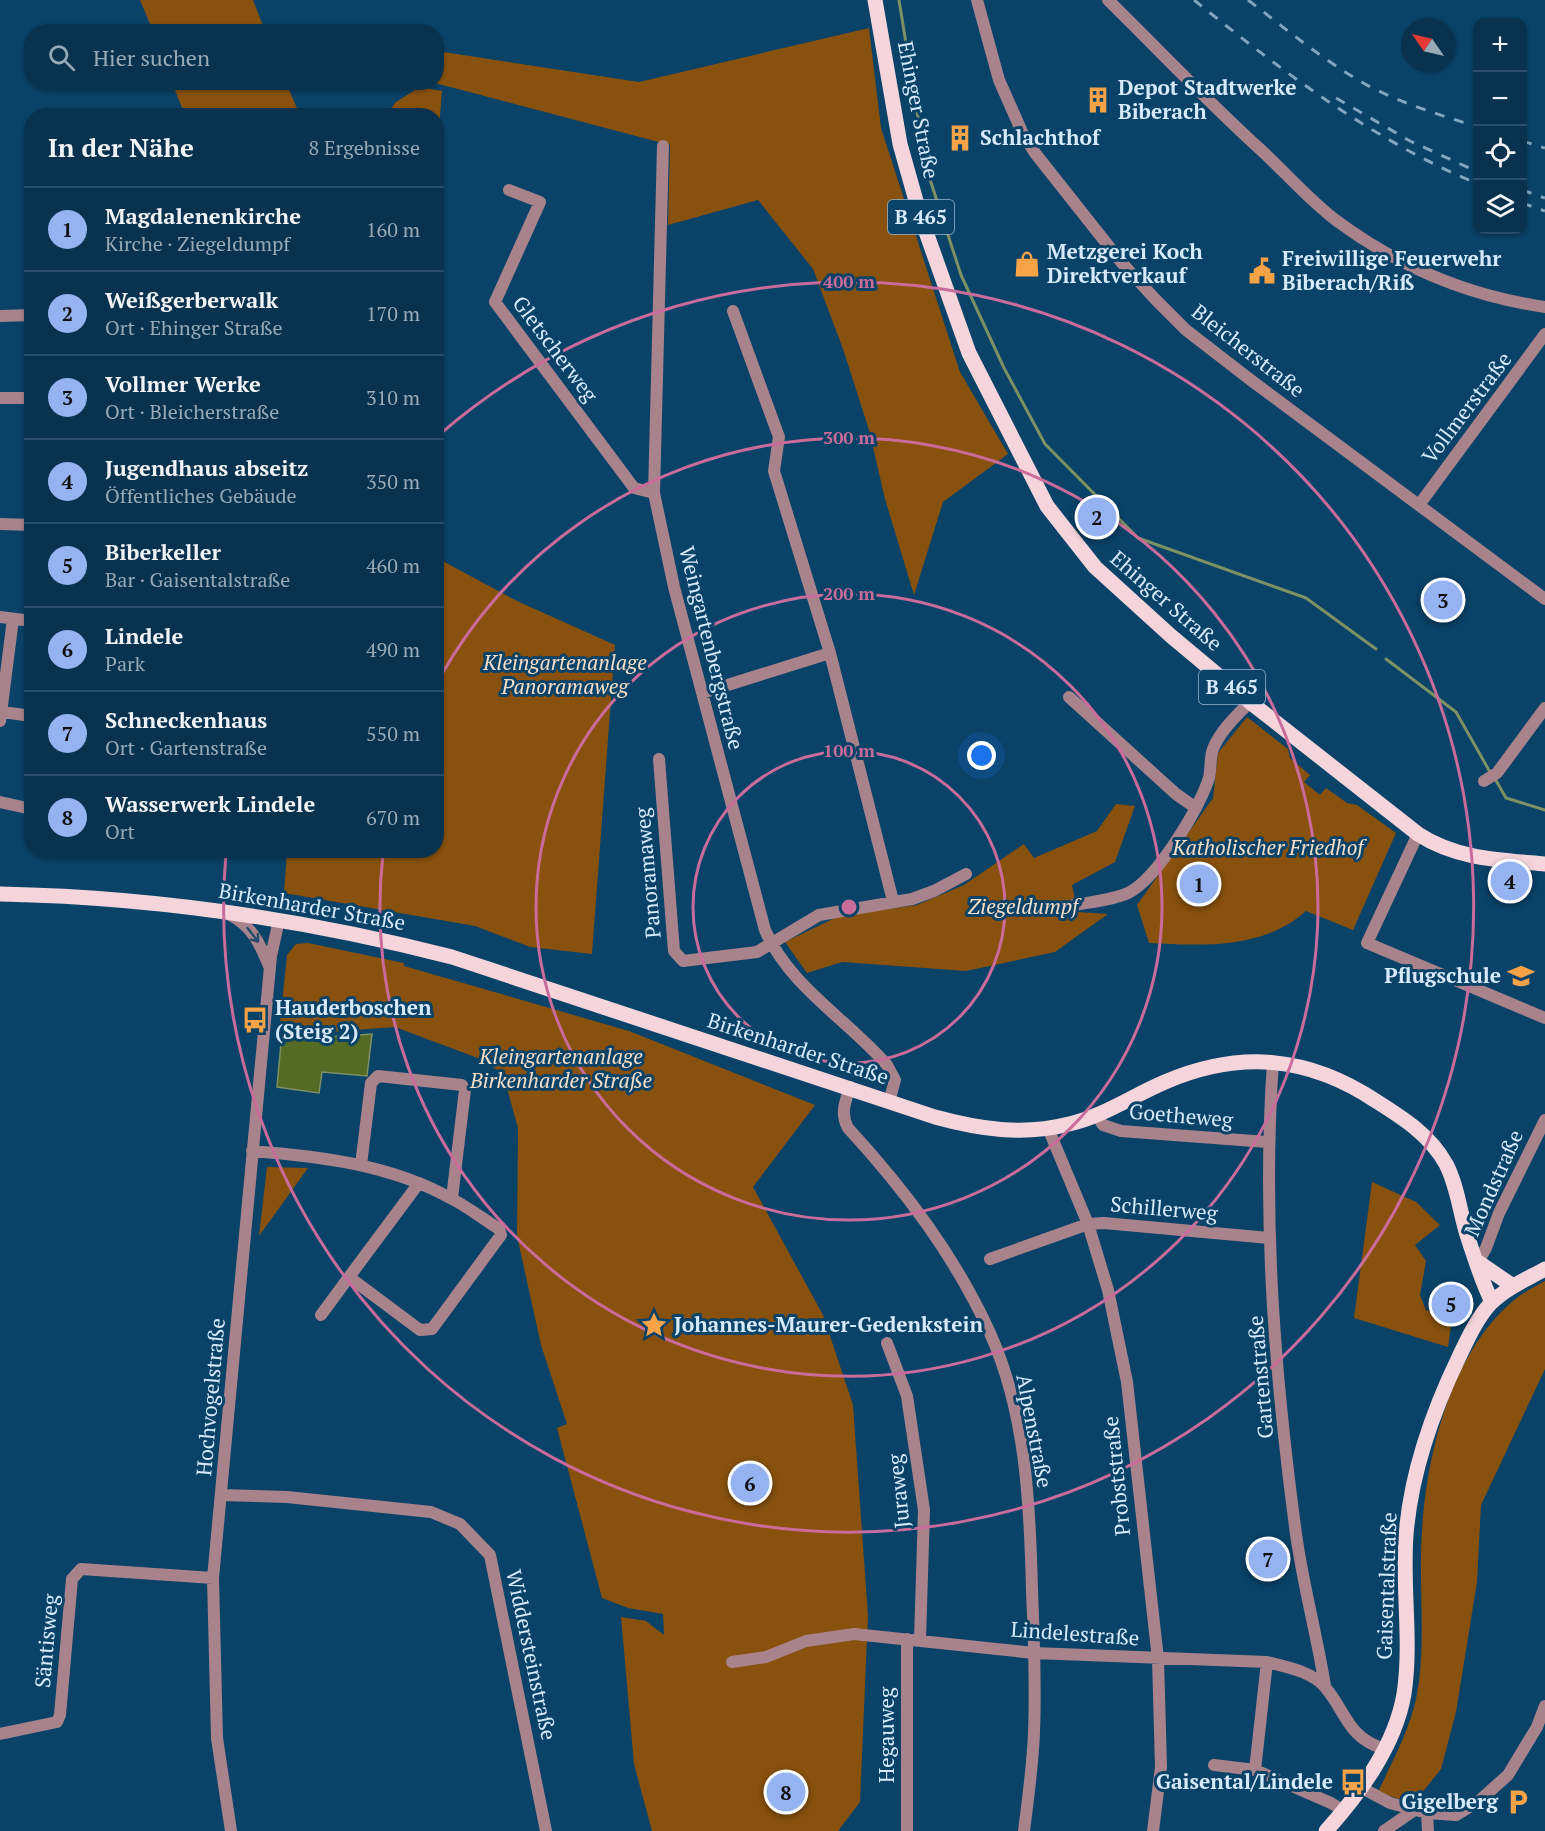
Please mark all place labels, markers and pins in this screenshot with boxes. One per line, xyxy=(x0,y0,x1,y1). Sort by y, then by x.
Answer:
place label: Depot Stadtwerke Biberach xyxy=(1118,73,1296,125)
building icon: Depot Stadtwerke Biberach xyxy=(1083,85,1113,115)
building icon: Schlachthof xyxy=(945,123,975,153)
place label: Schlachthof xyxy=(980,123,1102,151)
place label: Metzgerei Koch Direktverkauf xyxy=(1047,237,1203,289)
place label: Freiwillige Feuerwehr Biberach/Riß xyxy=(1282,244,1501,296)
shop icon: Metzgerei Koch Direktverkauf xyxy=(1012,249,1042,279)
public building icon: Freiwillige Feuerwehr Biberach/Riß xyxy=(1247,256,1277,286)
pin: 2 xyxy=(1078,494,1116,540)
pin: 3 xyxy=(1424,578,1462,622)
pin: 4 xyxy=(1490,858,1530,904)
pin: 1 xyxy=(1180,862,1218,906)
centre of rings xyxy=(839,897,859,917)
place label: Pflugschule xyxy=(1384,961,1501,989)
school or university icon: Pflugschule xyxy=(1506,961,1536,991)
place label: Hauderboschen (Steig 2) xyxy=(275,993,432,1045)
bus stop icon: Hauderboschen (Steig 2) xyxy=(240,1005,270,1035)
pin: 5 xyxy=(1432,1282,1470,1326)
place icon: Johannes-Maurer-Gedenkstein xyxy=(639,1310,669,1340)
place label: Johannes-Maurer-Gedenkstein xyxy=(674,1310,983,1338)
pin: 6 xyxy=(730,1460,770,1506)
pin: 7 xyxy=(1248,1536,1288,1582)
place label: Gaisental/Lindele xyxy=(1156,1767,1333,1795)
bus stop icon: Gaisental/Lindele xyxy=(1338,1767,1368,1797)
pin: 8 xyxy=(766,1770,806,1814)
place label: Gigelberg xyxy=(1402,1787,1499,1815)
parking icon: Gigelberg xyxy=(1503,1787,1533,1817)

